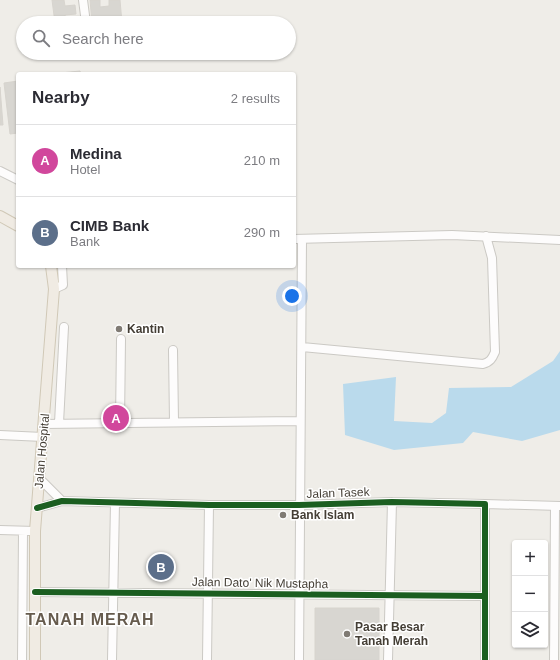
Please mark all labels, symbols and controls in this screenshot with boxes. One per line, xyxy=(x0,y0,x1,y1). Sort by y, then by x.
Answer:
search box xyxy=(16,16,296,60)
icon: search xyxy=(30,27,52,49)
text: Search here xyxy=(62,30,144,47)
text: Nearby xyxy=(32,88,90,107)
text: 2 results xyxy=(231,91,280,106)
text: Medina xyxy=(70,145,122,162)
text: A xyxy=(40,153,50,168)
text: 210 m xyxy=(244,153,280,168)
text: Hotel xyxy=(70,162,100,177)
text: CIMB Bank xyxy=(70,217,149,234)
text: B xyxy=(40,225,50,240)
text: 290 m xyxy=(244,225,280,240)
text: Bank xyxy=(70,234,100,249)
your location xyxy=(282,286,302,306)
place label: Kantin xyxy=(127,322,164,336)
marker: Kantin xyxy=(114,324,124,334)
pin: A xyxy=(103,403,129,433)
street label: Jalan Hospital xyxy=(32,413,52,489)
street label: Jalan Tasek xyxy=(306,485,371,501)
place label: Bank Islam xyxy=(291,508,354,522)
marker: Bank Islam xyxy=(278,510,288,520)
map controls xyxy=(512,540,548,648)
button: + xyxy=(512,540,548,576)
pin: B xyxy=(148,552,174,582)
street label: Jalan Dato' Nik Mustapha xyxy=(192,575,329,591)
button: − xyxy=(512,576,548,612)
district label: TANAH MERAH xyxy=(26,611,154,628)
button: layers xyxy=(512,612,548,648)
place label: Pasar Besar Tanah Merah xyxy=(355,620,428,648)
marker: Pasar Besar Tanah Merah xyxy=(342,629,352,639)

